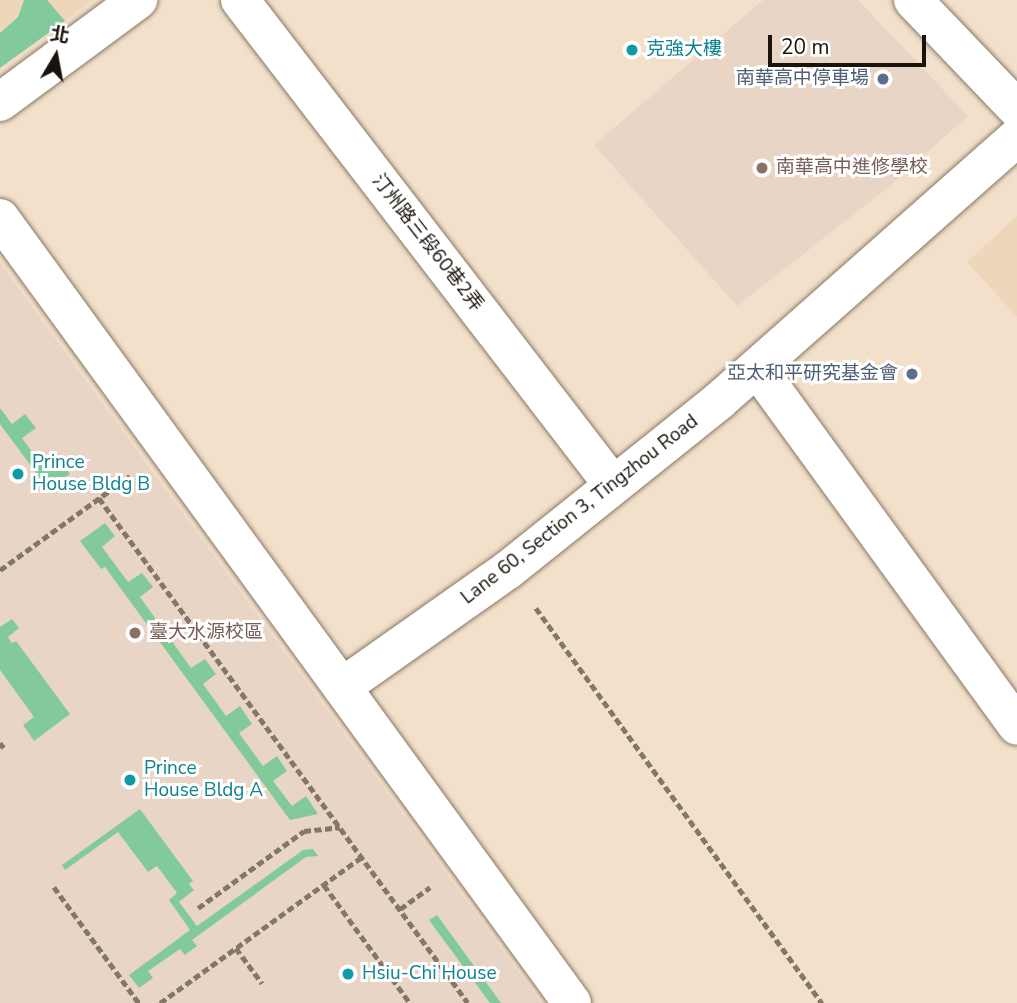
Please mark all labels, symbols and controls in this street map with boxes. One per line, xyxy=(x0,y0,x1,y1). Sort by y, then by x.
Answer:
north arrow xyxy=(21,21,91,91)
text: 北 xyxy=(48,21,71,50)
scale bar xyxy=(772,21,930,65)
text: 20 m xyxy=(781,33,830,61)
place label: 克強大樓 xyxy=(646,39,722,61)
marker: 克強大樓 xyxy=(624,42,640,58)
place label: 南華高中停車場 xyxy=(736,68,869,90)
marker: 南華高中停車場 xyxy=(875,71,891,87)
place label: 南華高中進修學校 xyxy=(776,157,928,179)
marker: 南華高中進修學校 xyxy=(754,160,770,176)
street label: 汀州路三段60巷2弄 xyxy=(367,170,487,316)
place label: 亞太和平研究基金會 xyxy=(727,363,898,385)
marker: 亞太和平研究基金會 xyxy=(904,366,920,382)
street label: Lane 60, Section 3, Tingzhou Road xyxy=(457,410,703,610)
place label: Prince House Bldg B xyxy=(32,452,150,496)
marker: Prince House Bldg B xyxy=(10,466,26,482)
place label: 臺大水源校區 xyxy=(149,622,263,644)
marker: 臺大水源校區 xyxy=(127,625,143,641)
place label: Prince House Bldg A xyxy=(144,758,263,802)
marker: Prince House Bldg A xyxy=(122,772,138,788)
place label: Hsiu-Chi House xyxy=(362,963,497,985)
marker: Hsiu-Chi House xyxy=(340,966,356,982)

